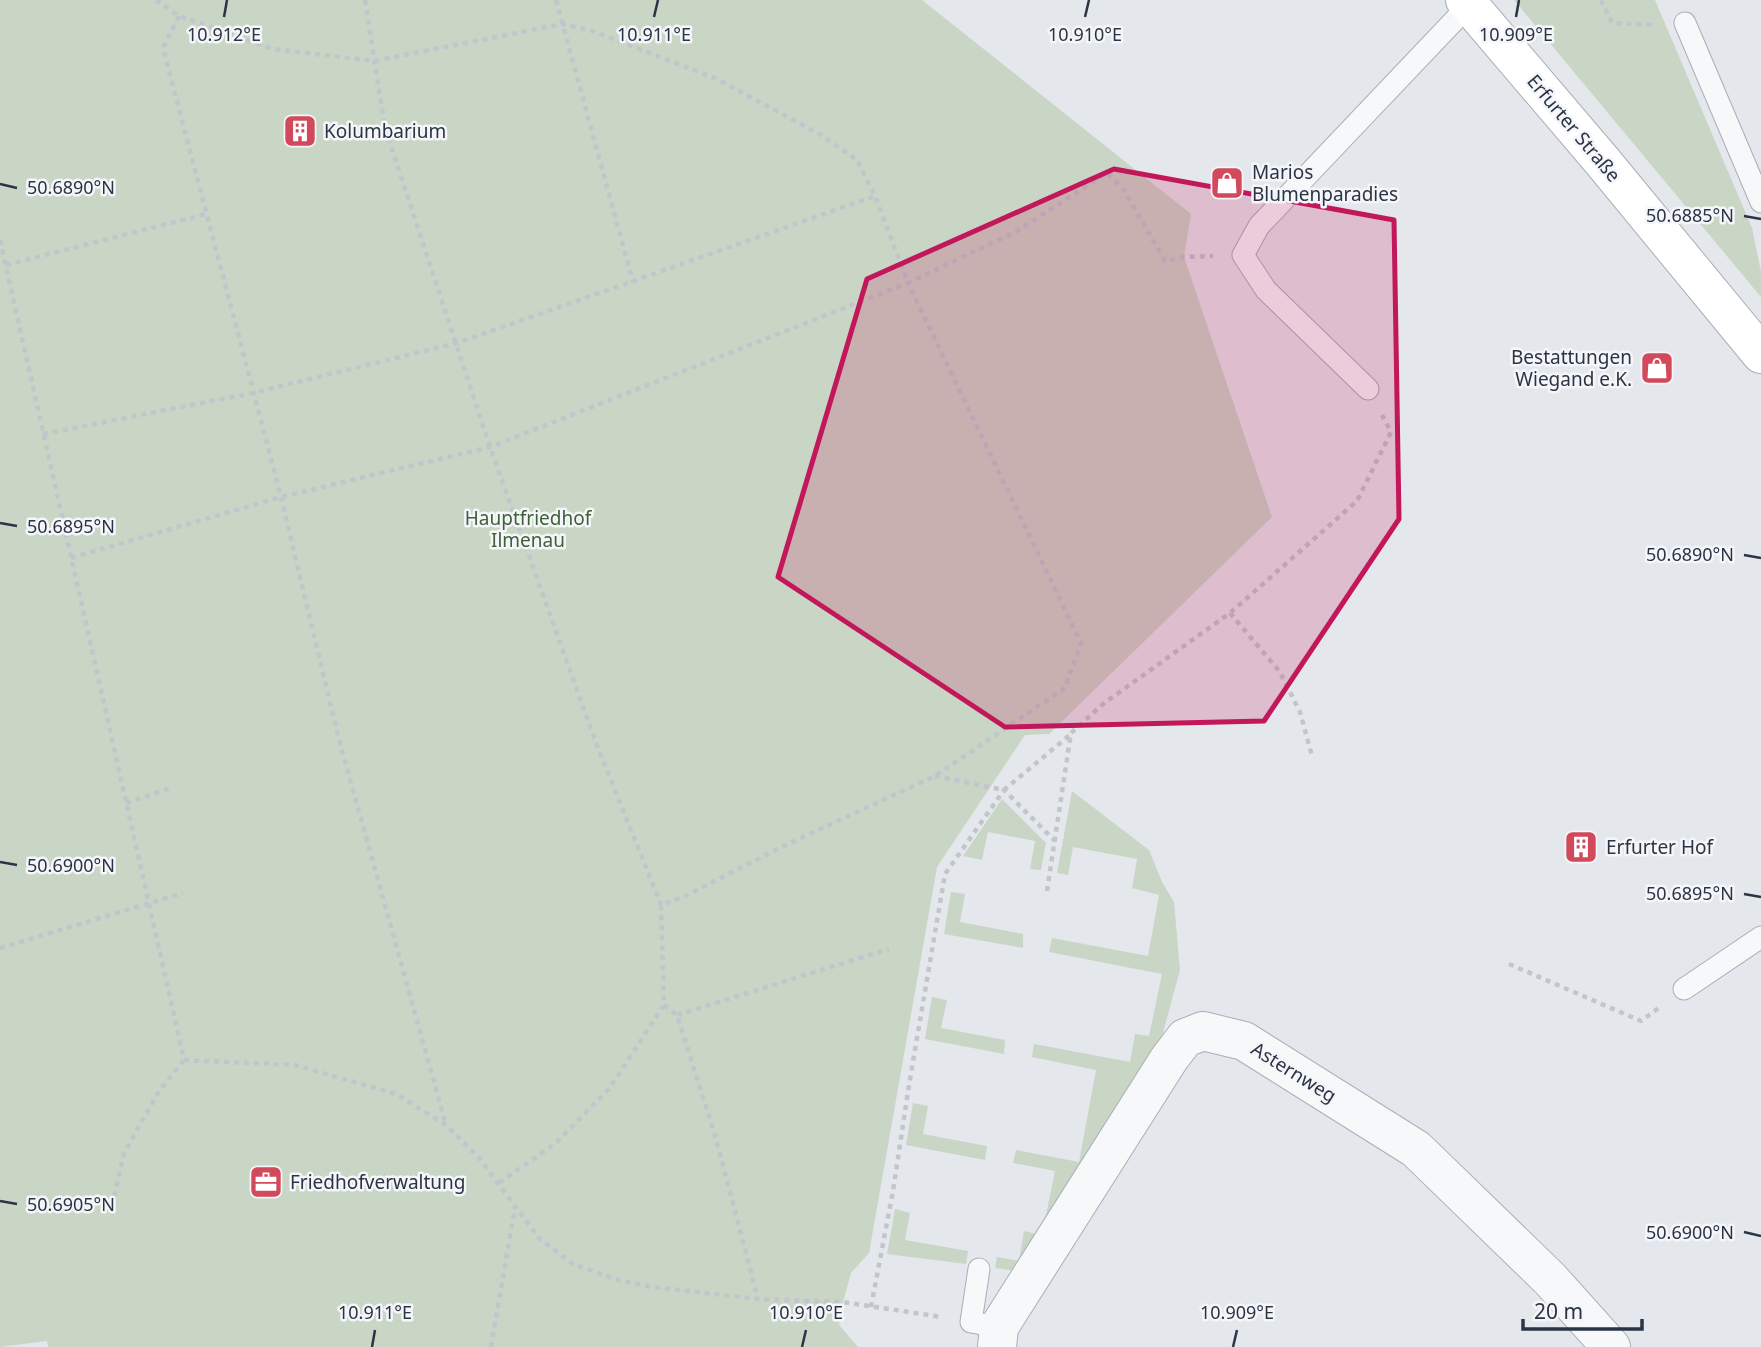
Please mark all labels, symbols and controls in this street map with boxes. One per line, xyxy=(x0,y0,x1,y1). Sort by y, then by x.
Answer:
text: 10.912°E xyxy=(187,22,261,46)
text: 10.911°E xyxy=(617,22,691,46)
text: 10.910°E xyxy=(1048,22,1122,46)
text: 10.909°E xyxy=(1479,22,1553,46)
street label: Erfurter Straße xyxy=(1521,69,1627,187)
building icon: Kolumbarium xyxy=(281,112,319,150)
place label: Kolumbarium xyxy=(324,118,446,144)
place label: Marios Blumenparadies xyxy=(1252,159,1398,207)
shop icon: Marios Blumenparadies xyxy=(1208,164,1246,202)
text: 50.6890°N xyxy=(27,175,115,199)
text: 50.6885°N xyxy=(1646,203,1734,227)
place label: Bestattungen Wiegand e.K. xyxy=(1511,344,1632,392)
shop icon: Bestattungen Wiegand e.K. xyxy=(1638,349,1676,387)
park label: Hauptfriedhof Ilmenau xyxy=(465,505,593,553)
text: 50.6895°N xyxy=(27,514,115,538)
text: 50.6890°N xyxy=(1646,542,1734,566)
building icon: Erfurter Hof xyxy=(1562,828,1600,866)
place label: Erfurter Hof xyxy=(1606,834,1714,860)
text: 50.6900°N xyxy=(27,853,115,877)
text: 50.6895°N xyxy=(1646,881,1734,905)
street label: Asternweg xyxy=(1247,1036,1341,1108)
office icon: Friedhofverwaltung xyxy=(247,1163,285,1201)
place label: Friedhofverwaltung xyxy=(290,1169,466,1195)
text: 50.6905°N xyxy=(27,1192,115,1216)
text: 50.6900°N xyxy=(1646,1220,1734,1244)
scale bar xyxy=(1523,1288,1642,1332)
text: 20 m xyxy=(1534,1297,1583,1325)
text: 10.911°E xyxy=(338,1300,412,1324)
text: 10.910°E xyxy=(769,1300,843,1324)
text: 10.909°E xyxy=(1200,1300,1274,1324)

